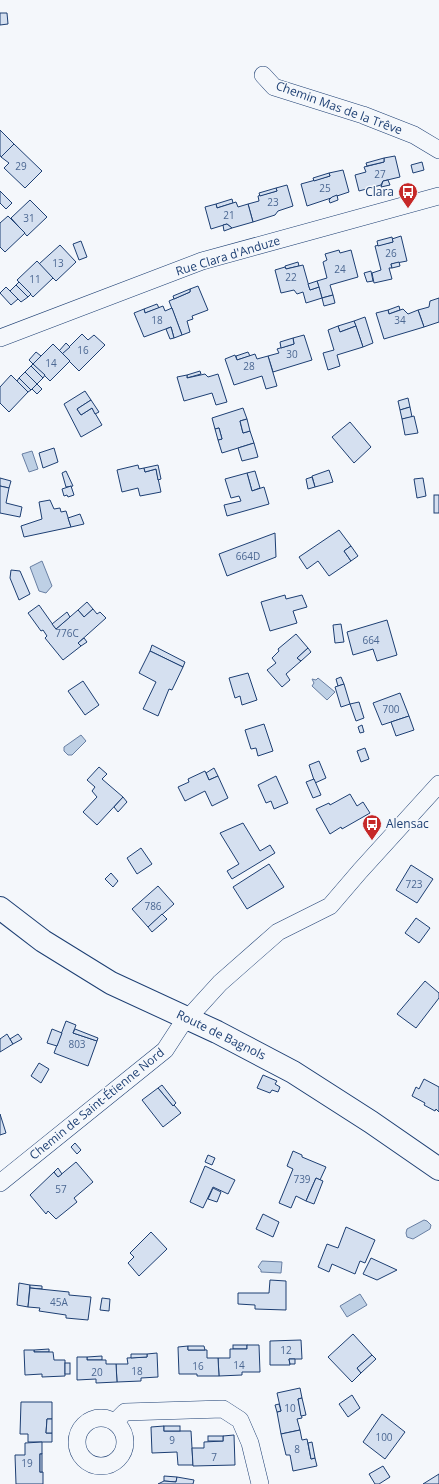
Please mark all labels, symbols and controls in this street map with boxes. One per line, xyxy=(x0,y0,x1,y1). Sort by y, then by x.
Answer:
street label: Chemin Mas de la Trêve xyxy=(274,77,405,138)
house number: 29 xyxy=(15,159,27,173)
house number: 27 xyxy=(374,167,386,181)
house number: 25 xyxy=(319,181,331,195)
bus stop icon: Clara xyxy=(397,181,419,209)
place label: Clara xyxy=(365,183,394,200)
house number: 23 xyxy=(267,195,279,209)
house number: 21 xyxy=(223,208,235,222)
house number: 31 xyxy=(23,211,35,225)
street label: Rue Clara d'Anduze xyxy=(173,231,282,280)
house number: 26 xyxy=(385,246,397,260)
house number: 13 xyxy=(52,256,64,270)
house number: 24 xyxy=(334,262,346,276)
house number: 22 xyxy=(285,270,297,284)
house number: 11 xyxy=(29,272,41,286)
house number: 18 xyxy=(151,313,163,327)
house number: 34 xyxy=(394,313,406,327)
house number: 16 xyxy=(77,343,89,357)
house number: 30 xyxy=(286,347,298,361)
house number: 14 xyxy=(45,356,57,370)
house number: 28 xyxy=(243,359,255,373)
house number: 664D xyxy=(236,549,260,563)
house number: 776C xyxy=(55,626,79,640)
house number: 664 xyxy=(362,633,380,647)
house number: 700 xyxy=(382,702,400,716)
bus stop icon: Alensac xyxy=(361,813,383,841)
place label: Alensac xyxy=(386,815,429,832)
house number: 723 xyxy=(405,877,423,891)
house number: 786 xyxy=(144,899,162,913)
street label: Route de Bagnols xyxy=(174,1006,269,1064)
house number: 803 xyxy=(68,1037,86,1051)
street label: Chemin de Saint-Étienne Nord xyxy=(26,1044,168,1163)
house number: 739 xyxy=(293,1172,311,1186)
house number: 57 xyxy=(55,1182,67,1196)
house number: 45A xyxy=(50,1295,69,1309)
house number: 12 xyxy=(280,1343,292,1357)
house number: 14 xyxy=(233,1358,245,1372)
house number: 16 xyxy=(192,1359,204,1373)
house number: 18 xyxy=(131,1364,143,1378)
house number: 20 xyxy=(91,1365,103,1379)
house number: 10 xyxy=(284,1401,296,1415)
house number: 100 xyxy=(375,1430,393,1444)
house number: 9 xyxy=(169,1433,175,1447)
house number: 8 xyxy=(294,1442,300,1456)
house number: 7 xyxy=(211,1450,217,1464)
house number: 19 xyxy=(21,1456,33,1470)

